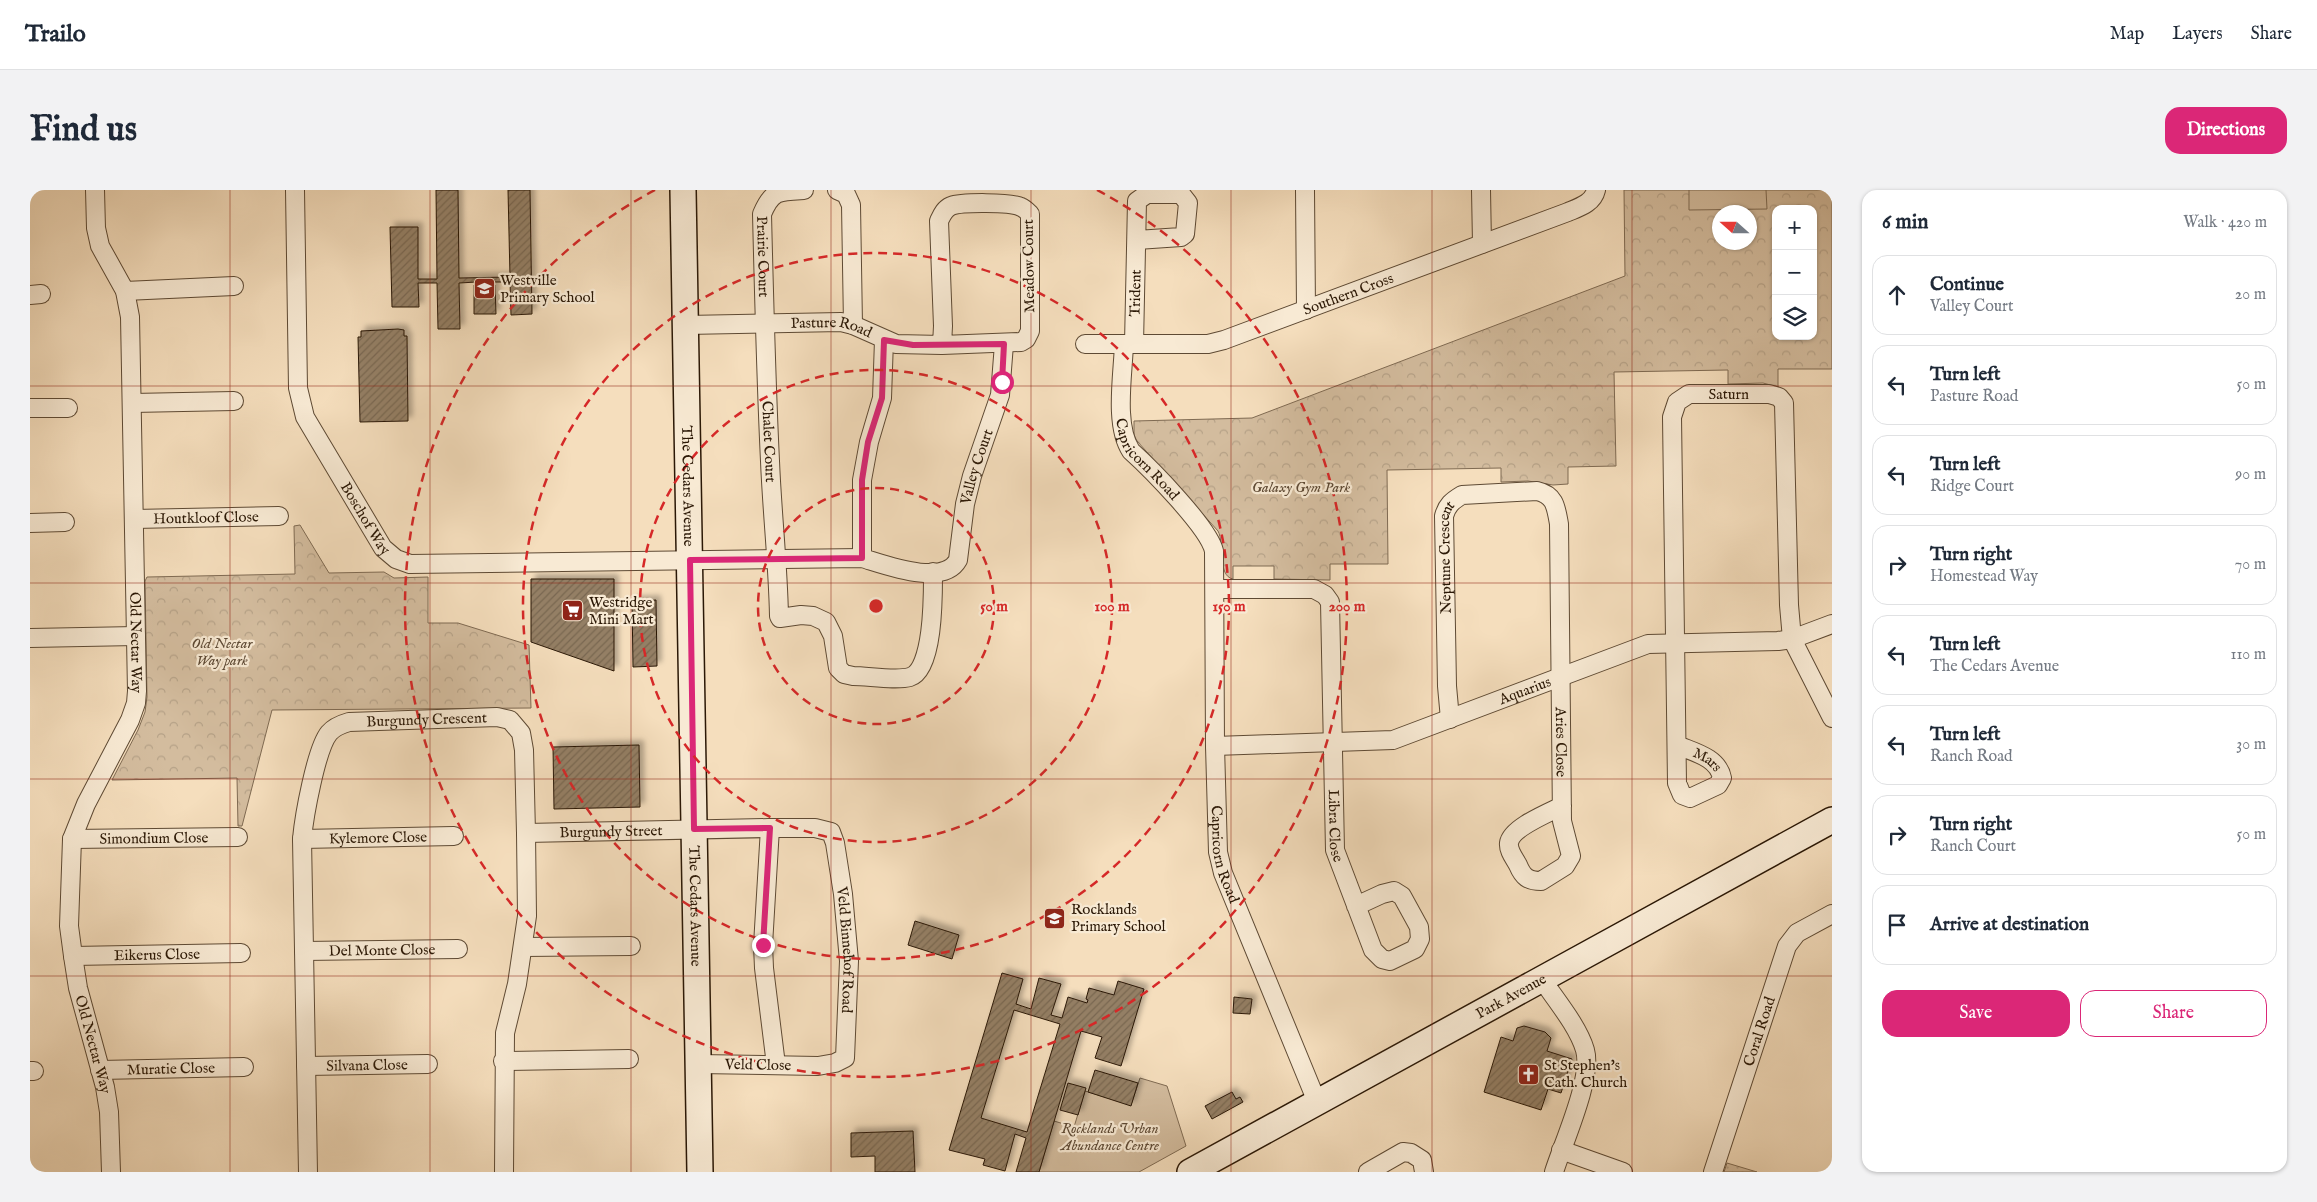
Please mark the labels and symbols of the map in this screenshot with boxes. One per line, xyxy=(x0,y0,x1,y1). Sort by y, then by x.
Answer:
north arrow xyxy=(1712,205,1757,250)
street label: Prairie Court xyxy=(753,216,774,298)
street label: Meadow Court xyxy=(1019,219,1039,313)
street label: Southern Cross xyxy=(1300,268,1396,319)
street label: Trident xyxy=(1125,269,1145,317)
place label: Westville Primary School xyxy=(500,271,596,307)
school or university icon: Westville Primary School xyxy=(472,277,496,301)
street label: Pasture Road xyxy=(790,312,876,342)
route start xyxy=(991,371,1014,394)
street label: Saturn xyxy=(1708,385,1749,404)
street label: Chalet Court xyxy=(758,400,781,483)
street label: Capricorn Road xyxy=(1112,417,1184,505)
street label: The Cedars Avenue xyxy=(678,425,699,547)
street label: Valley Court xyxy=(956,426,997,507)
park label: Galaxy Gym Park xyxy=(1252,478,1350,497)
street label: Boschof Way xyxy=(336,479,395,560)
street label: Neptune Crescent xyxy=(1434,496,1459,614)
street label: Houtkloof Close xyxy=(153,507,259,528)
street label: Old Nectar Way xyxy=(126,592,147,694)
place label: Westridge Mini Mart xyxy=(589,593,654,629)
centre of rings xyxy=(867,597,885,615)
text: 50 m xyxy=(980,597,1008,616)
text: 100 m xyxy=(1094,597,1130,616)
text: 150 m xyxy=(1212,597,1246,616)
text: 200 m xyxy=(1329,597,1366,616)
supermarket icon: Westridge Mini Mart xyxy=(561,599,585,623)
park label: Old Nectar Way park xyxy=(192,634,253,670)
street label: Aquarius xyxy=(1495,672,1554,709)
street label: Aries Close xyxy=(1551,706,1571,777)
street label: Burgundy Crescent xyxy=(366,708,487,731)
street label: Mars xyxy=(1690,743,1727,775)
street label: Libra Close xyxy=(1324,789,1348,865)
street label: Capricorn Road xyxy=(1207,805,1244,907)
street label: Burgundy Street xyxy=(559,821,663,842)
street label: Kylemore Close xyxy=(329,827,427,848)
street label: Simondium Close xyxy=(99,828,209,848)
street label: The Cedars Avenue xyxy=(685,845,706,967)
street label: Veld Binnehof Road xyxy=(832,884,859,1015)
place label: Rocklands Primary School xyxy=(1071,900,1167,936)
school or university icon: Rocklands Primary School xyxy=(1043,906,1067,930)
route end xyxy=(752,934,775,957)
street label: Del Monte Close xyxy=(329,940,436,960)
street label: Eikerus Close xyxy=(114,944,200,965)
street label: Park Avenue xyxy=(1472,969,1550,1023)
street label: Old Nectar Way xyxy=(71,993,115,1095)
street label: Coral Road xyxy=(1739,993,1780,1069)
street label: Silvana Close xyxy=(326,1055,408,1075)
street label: Veld Close xyxy=(724,1055,791,1075)
place label: St Stephen's Cath. Church xyxy=(1544,1056,1627,1092)
street label: Muratie Close xyxy=(127,1058,215,1079)
church icon: St Stephen's Cath. Church xyxy=(1516,1062,1540,1086)
park label: Rocklands Urban Abundance Centre xyxy=(1059,1119,1159,1155)

